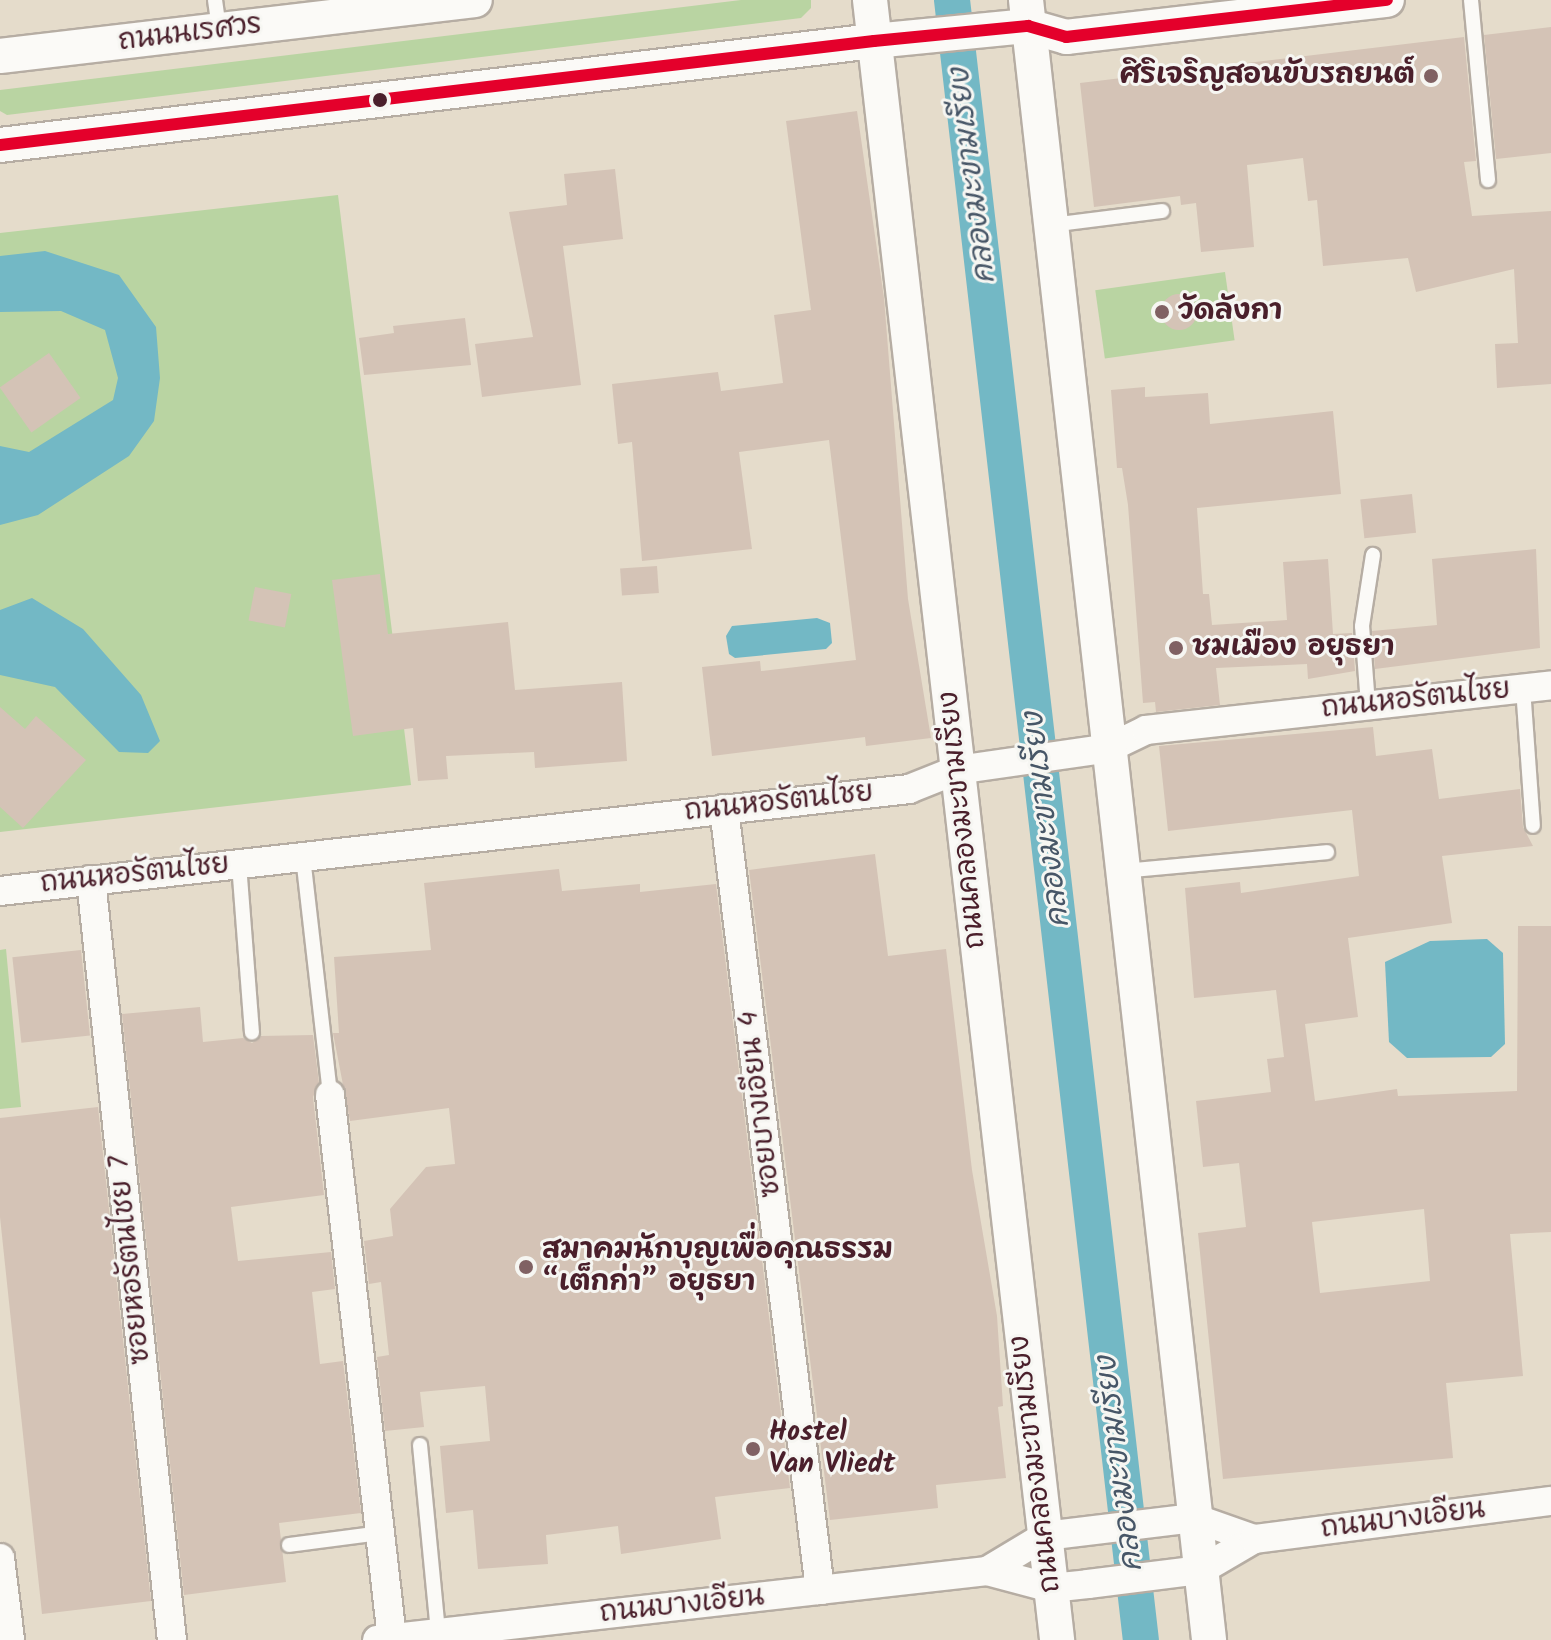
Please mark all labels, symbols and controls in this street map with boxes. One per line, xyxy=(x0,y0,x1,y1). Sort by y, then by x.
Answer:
street label: ถนนนเรศวร xyxy=(116,9,264,59)
place label: ศิริเจริญสอนขับรถยนต์ xyxy=(1120,59,1415,93)
water label: คลองมะขามเรียง xyxy=(942,66,1004,286)
marker: ศิริเจริญสอนขับรถยนต์ xyxy=(1422,67,1440,85)
unlabelled marker xyxy=(372,92,388,108)
place label: วัดลังกา xyxy=(1178,295,1282,329)
marker: วัดลังกา xyxy=(1153,303,1171,321)
place label: ชมเมือง อยุธยา xyxy=(1192,631,1394,665)
marker: ชมเมือง อยุธยา xyxy=(1167,639,1185,657)
street label: ถนนหอรัตนไชย xyxy=(1320,673,1512,727)
street label: ถนนคลองมะขามเรียง xyxy=(933,690,993,950)
water label: คลองมะขามเรียง xyxy=(1016,710,1078,930)
street label: ถนนหอรัตนไชย xyxy=(683,776,875,830)
street label: ถนนหอรัตนไชย xyxy=(39,848,231,902)
street label: ซอยบางเอียน 4 xyxy=(733,1009,789,1199)
street label: ซอยหอรัตนไชย 7 xyxy=(103,1154,159,1366)
place label: สมาคมนักบุญเพื่อคุณธรรม “เต็กก่า” อยุธยา xyxy=(542,1234,893,1300)
marker: สมาคมนักบุญเพื่อคุณธรรม “เต็กก่า” อยุธยา xyxy=(517,1258,535,1276)
street label: ถนนคลองมะขามเรียง xyxy=(1004,1333,1068,1595)
water label: คลองมะขามเรียง xyxy=(1089,1354,1151,1574)
place label: Hostel Van Vliedt xyxy=(769,1416,895,1482)
marker: Hostel Van Vliedt xyxy=(744,1440,762,1458)
street label: ถนนบางเอียน xyxy=(1319,1493,1487,1547)
street label: ถนนบางเอียน xyxy=(598,1581,766,1631)

